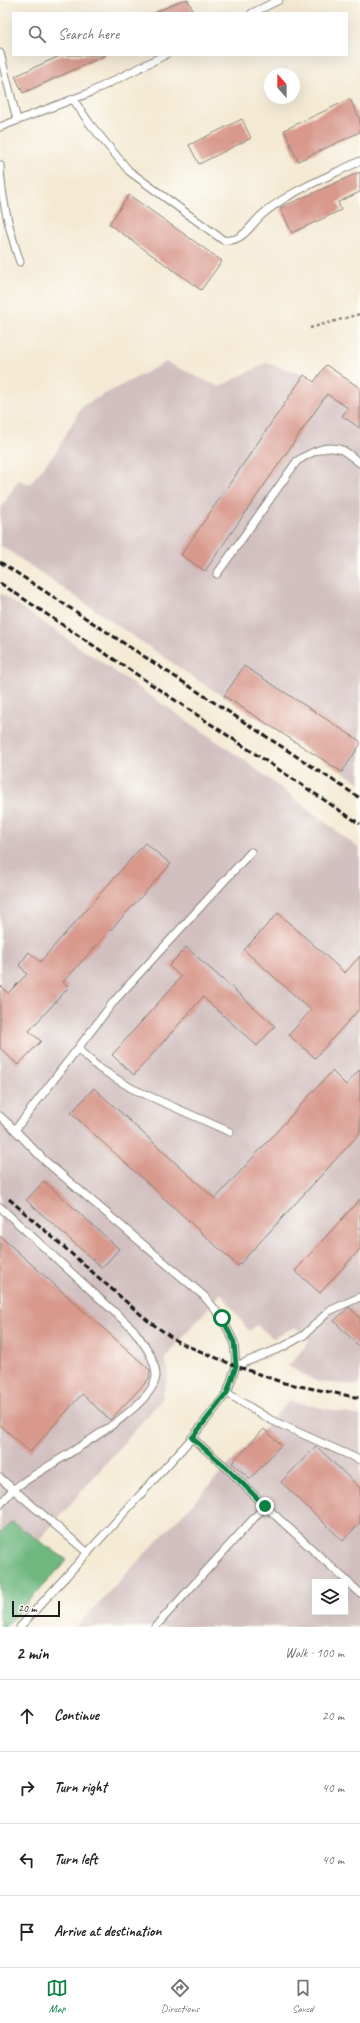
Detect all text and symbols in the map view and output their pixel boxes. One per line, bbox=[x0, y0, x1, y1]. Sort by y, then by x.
search box bbox=[12, 12, 348, 56]
icon: search bbox=[26, 23, 48, 45]
text: Search here bbox=[58, 25, 119, 44]
north arrow bbox=[264, 68, 300, 104]
route start bbox=[213, 1309, 231, 1327]
route end bbox=[256, 1497, 274, 1515]
map controls bbox=[312, 1579, 348, 1615]
button: layers bbox=[312, 1579, 348, 1615]
scale bar bbox=[12, 1599, 60, 1618]
text: 20 m bbox=[18, 1601, 37, 1615]
text: 2 min bbox=[16, 1643, 49, 1664]
text: Walk · 100 m bbox=[285, 1645, 344, 1661]
icon: ahead bbox=[16, 1705, 38, 1727]
text: Continue bbox=[54, 1706, 99, 1725]
text: 20 m bbox=[322, 1708, 344, 1724]
icon: right bbox=[16, 1777, 38, 1799]
text: Turn right bbox=[54, 1778, 107, 1797]
text: 40 m bbox=[322, 1780, 344, 1796]
icon: left bbox=[16, 1849, 38, 1871]
text: Turn left bbox=[54, 1850, 97, 1869]
text: 40 m bbox=[322, 1852, 344, 1868]
icon: arrive bbox=[16, 1921, 38, 1943]
text: Arrive at destination bbox=[54, 1922, 161, 1941]
tab: Map bbox=[46, 1977, 68, 2015]
tab: Directions bbox=[161, 1977, 199, 2015]
tab: Saved bbox=[292, 1977, 314, 2015]

